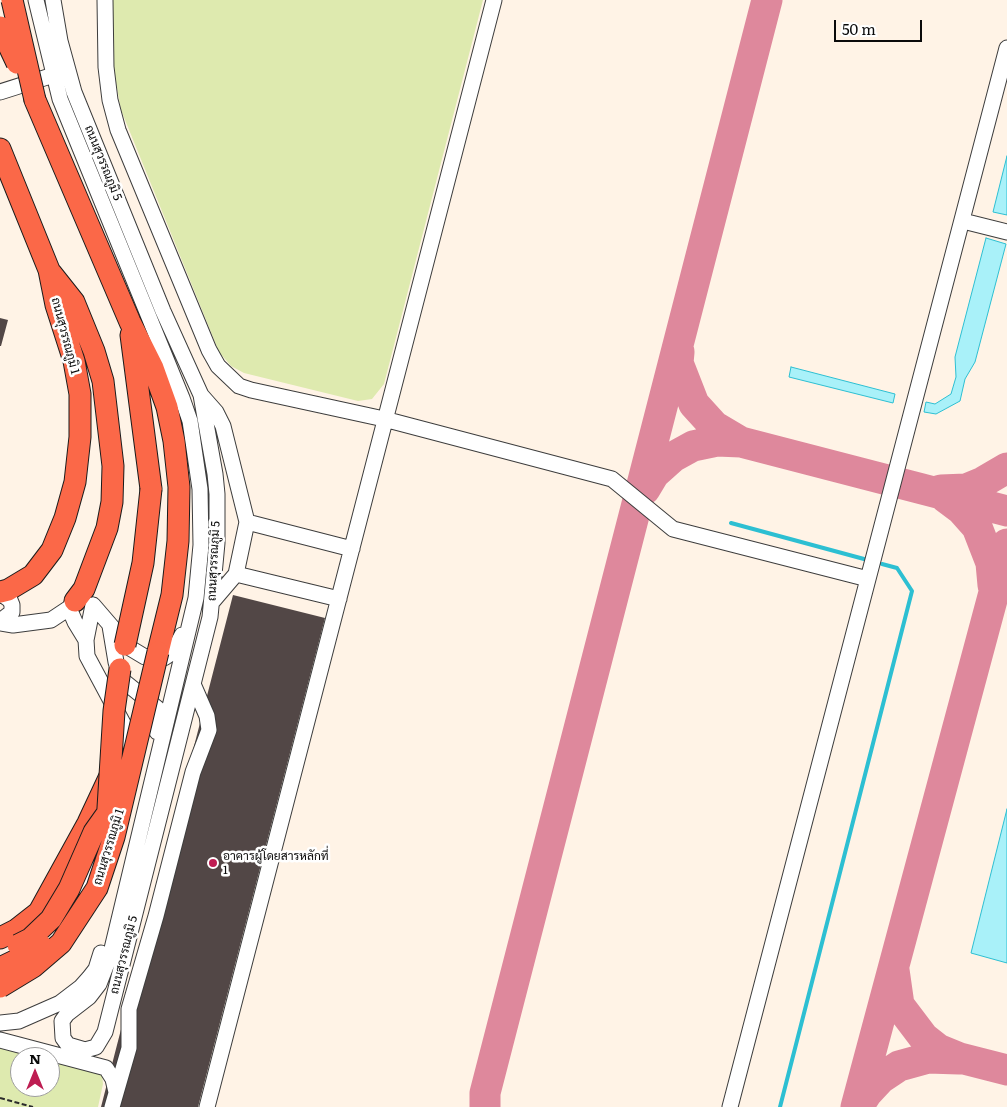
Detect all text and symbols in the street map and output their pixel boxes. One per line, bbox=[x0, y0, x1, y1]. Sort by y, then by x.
scale bar bbox=[837, 10, 924, 42]
text: 50 m bbox=[842, 17, 876, 40]
street label: ถนนสุวรรณภูมิ 5 bbox=[81, 123, 125, 203]
street label: ถนนสุวรรณภูมิ 1 bbox=[48, 296, 82, 376]
street label: ถนนสุวรรณภูมิ 5 bbox=[205, 521, 223, 601]
street label: ถนนสุวรรณภูมิ 1 bbox=[91, 807, 127, 887]
place label: อาคารผู้โดยสารหลักที่ 1 bbox=[223, 849, 329, 877]
marker: อาคารผู้โดยสารหลักที่ 1 bbox=[207, 857, 219, 869]
street label: ถนนสุวรรณภูมิ 5 bbox=[107, 914, 141, 996]
north arrow bbox=[10, 1047, 60, 1097]
text: N bbox=[29, 1048, 41, 1068]

